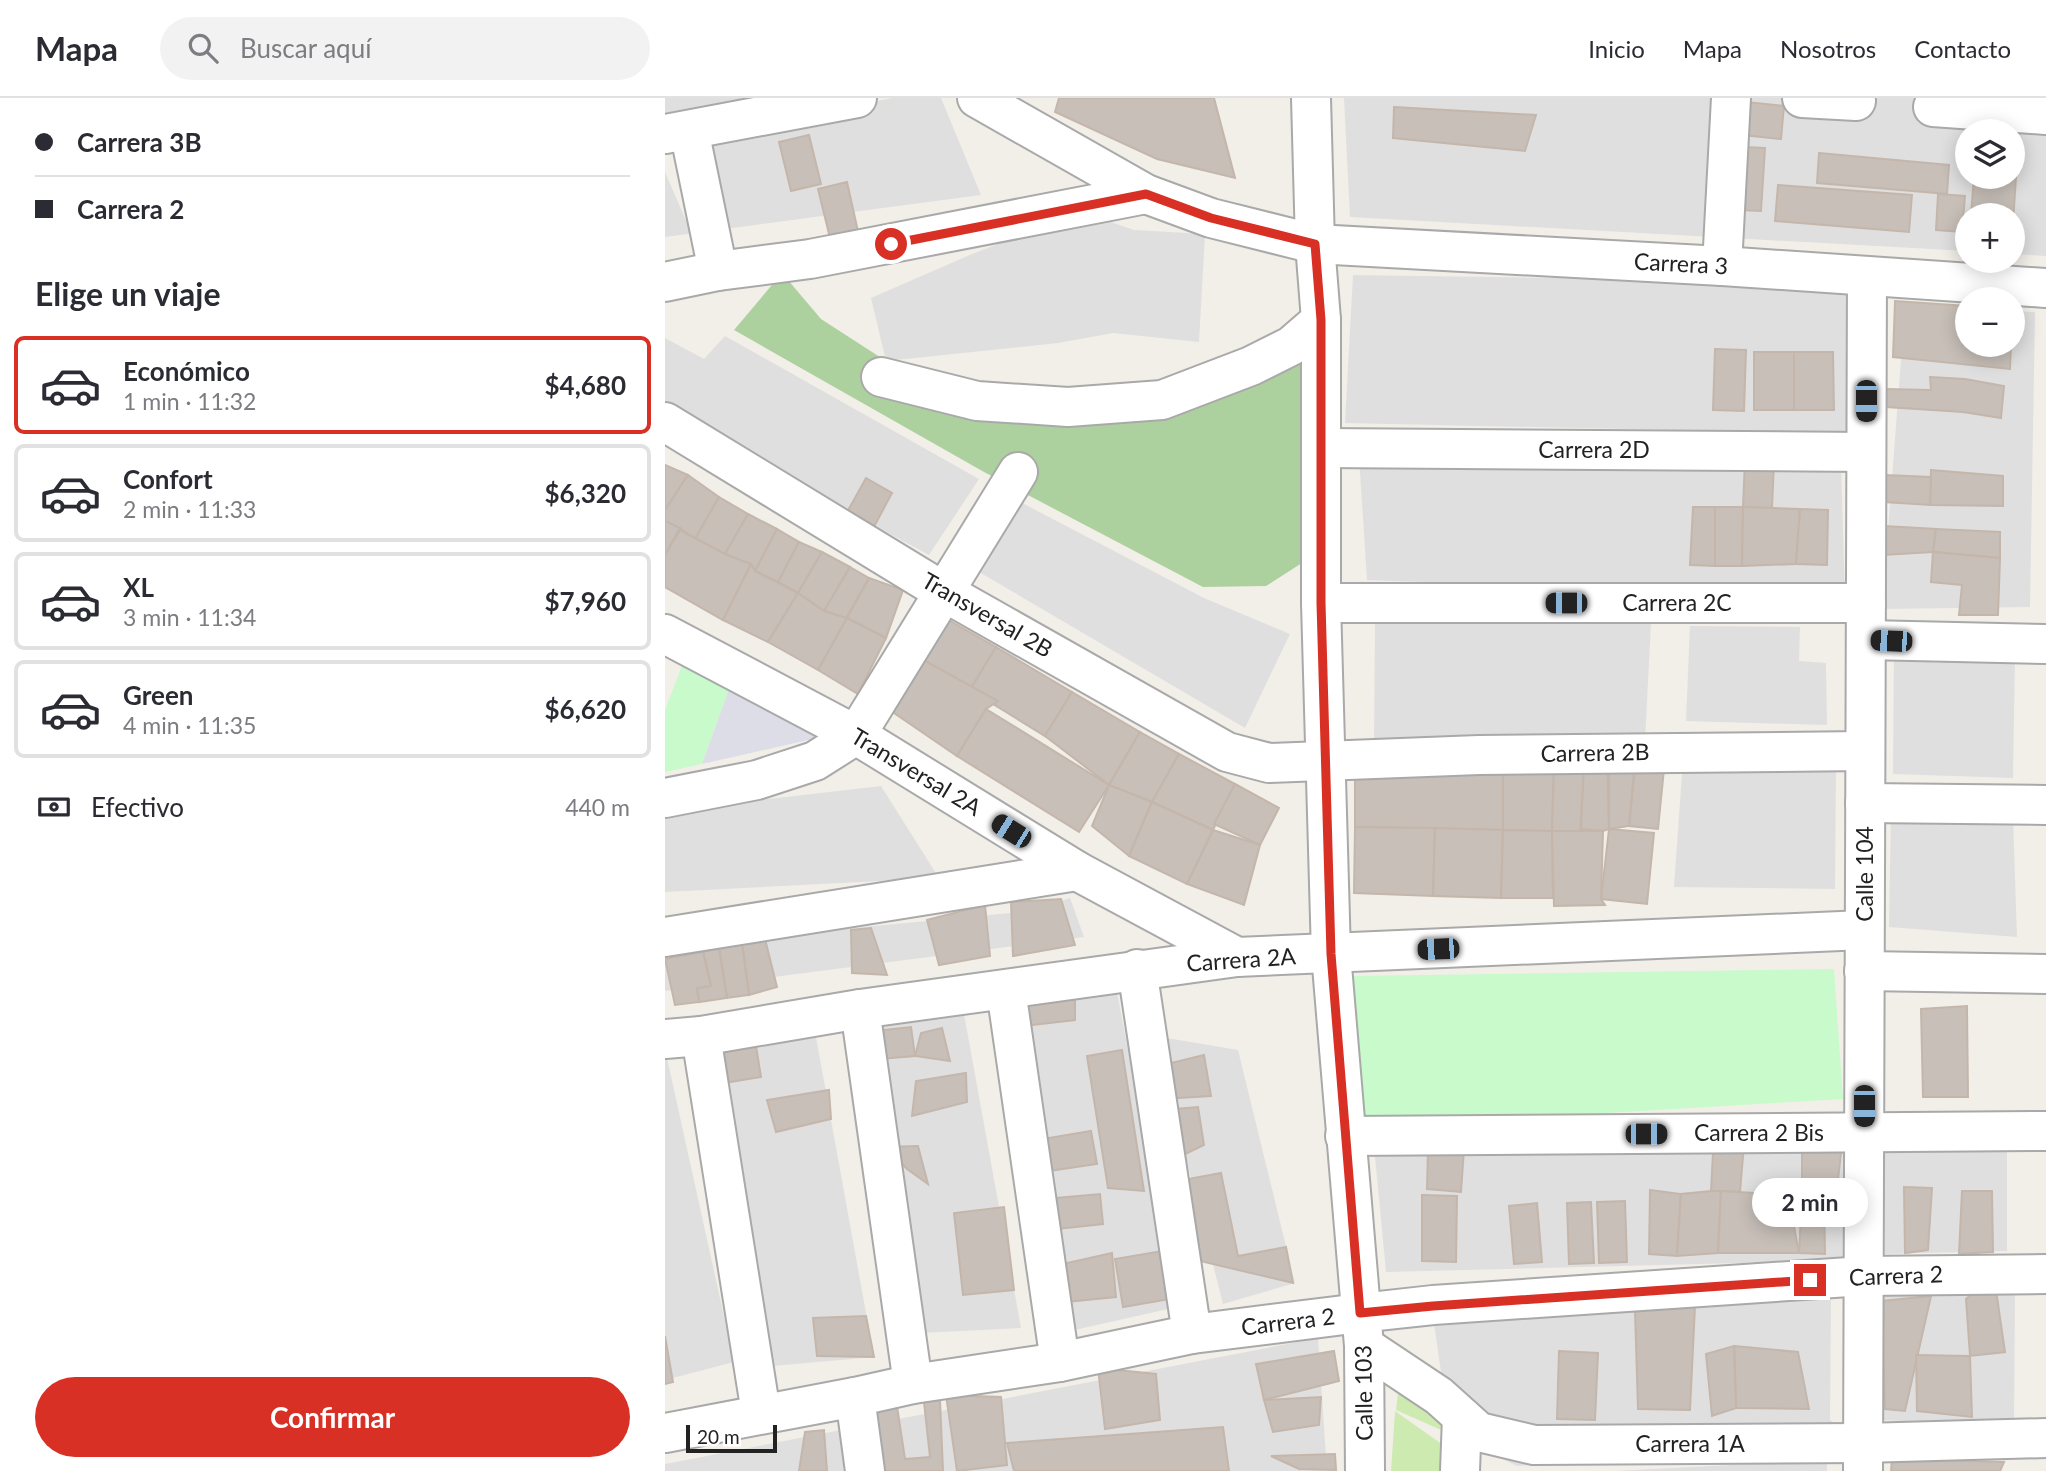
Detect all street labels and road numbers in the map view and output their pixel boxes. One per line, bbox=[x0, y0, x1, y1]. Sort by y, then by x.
street label: Carrera 3 bbox=[1633, 247, 1729, 279]
street label: Carrera 2D bbox=[1538, 435, 1650, 463]
street label: Transversal 2B bbox=[917, 565, 1058, 663]
street label: Carrera 2C bbox=[1622, 588, 1732, 616]
street label: Transversal 2A bbox=[846, 721, 987, 821]
street label: Carrera 2B bbox=[1540, 737, 1650, 767]
street label: Calle 104 bbox=[1850, 826, 1878, 922]
street label: Carrera 2A bbox=[1185, 941, 1297, 977]
street label: Carrera 2 Bis bbox=[1694, 1118, 1824, 1146]
street label: Carrera 2 bbox=[1848, 1259, 1943, 1291]
street label: Carrera 2 bbox=[1239, 1301, 1336, 1341]
street label: Calle 103 bbox=[1348, 1345, 1378, 1441]
street label: Carrera 1A bbox=[1635, 1429, 1745, 1457]

